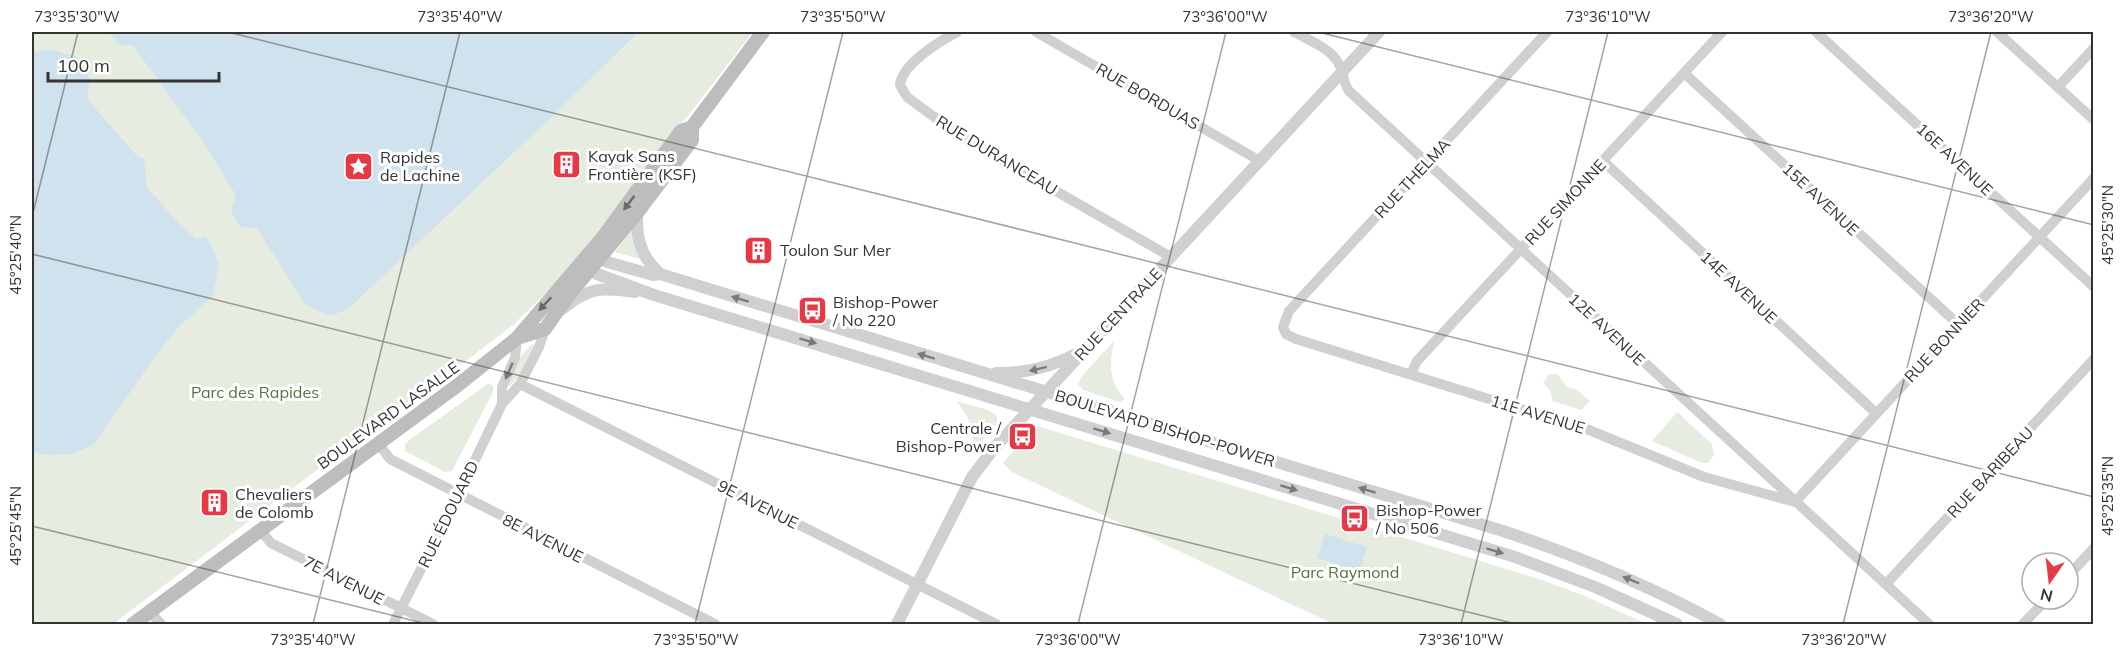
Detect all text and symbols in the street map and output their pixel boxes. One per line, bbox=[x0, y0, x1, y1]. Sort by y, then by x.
text: 73°35'30"W bbox=[34, 7, 120, 26]
text: 73°35'40"W bbox=[417, 7, 503, 26]
text: 73°35'50"W bbox=[800, 7, 886, 26]
text: 73°36'00"W bbox=[1182, 7, 1268, 26]
text: 73°36'10"W bbox=[1565, 7, 1651, 26]
text: 73°36'20"W bbox=[1948, 7, 2034, 26]
scale bar bbox=[48, 45, 219, 83]
text: 100 m bbox=[57, 54, 110, 77]
street label: RUE BORDUAS bbox=[1093, 58, 1203, 134]
street label: RUE DURANCEAU bbox=[933, 111, 1061, 199]
street label: 16E AVENUE bbox=[1913, 119, 1997, 199]
street label: RUE THELMA bbox=[1370, 134, 1454, 222]
place label: Kayak Sans Frontière (KSF) bbox=[588, 146, 697, 184]
place label: Rapides de Lachine bbox=[380, 147, 460, 185]
building icon: Kayak Sans Frontière (KSF) bbox=[551, 149, 583, 181]
place icon: Rapides de Lachine bbox=[343, 150, 375, 182]
street label: RUE SIMONNE bbox=[1520, 155, 1610, 249]
street label: 15E AVENUE bbox=[1779, 159, 1863, 239]
text: 45°25'30"N bbox=[2098, 185, 2117, 265]
one-way arrow bbox=[624, 195, 636, 210]
text: 45°25'40"N bbox=[6, 215, 25, 295]
building icon: Toulon Sur Mer bbox=[743, 234, 775, 266]
place label: Toulon Sur Mer bbox=[780, 240, 891, 260]
street label: 14E AVENUE bbox=[1697, 247, 1781, 327]
street label: RUE CENTRALE bbox=[1070, 264, 1166, 364]
street label: 12E AVENUE bbox=[1565, 289, 1649, 369]
place label: Bishop-Power / No 220 bbox=[832, 292, 938, 330]
one-way arrow bbox=[731, 293, 749, 303]
street label: RUE BONNIER bbox=[1900, 294, 1988, 386]
bus stop icon: Bishop-Power / No 220 bbox=[796, 295, 828, 327]
one-way arrow bbox=[538, 297, 552, 312]
one-way arrow bbox=[799, 337, 817, 346]
one-way arrow bbox=[917, 351, 935, 360]
street label: BOULEVARD LASALLE bbox=[313, 357, 463, 473]
one-way arrow bbox=[504, 362, 513, 380]
one-way arrow bbox=[1028, 364, 1047, 374]
park label: Parc des Rapides bbox=[191, 382, 319, 402]
street label: BOULEVARD BISHOP-POWER bbox=[1052, 385, 1278, 471]
street label: 11E AVENUE bbox=[1489, 390, 1587, 438]
place label: Centrale / Bishop-Power bbox=[896, 418, 1001, 456]
bus stop icon: Centrale / Bishop-Power bbox=[1006, 421, 1038, 453]
street label: RUE BARIBEAU bbox=[1943, 422, 2037, 522]
one-way arrow bbox=[1093, 427, 1111, 436]
text: 45°25'35"N bbox=[2098, 456, 2117, 536]
street label: RUE ÉDOUARD bbox=[413, 457, 483, 571]
street label: 9E AVENUE bbox=[714, 475, 802, 533]
place label: Chevaliers de Colomb bbox=[235, 484, 314, 522]
one-way arrow bbox=[1280, 484, 1298, 493]
one-way arrow bbox=[1358, 485, 1376, 494]
text: 45°25'45"N bbox=[6, 486, 25, 566]
building icon: Chevaliers de Colomb bbox=[198, 487, 230, 519]
place label: Bishop-Power / No 506 bbox=[1375, 500, 1481, 538]
bus stop icon: Bishop-Power / No 506 bbox=[1339, 503, 1371, 535]
street label: 8E AVENUE bbox=[499, 509, 587, 567]
one-way arrow bbox=[1487, 547, 1505, 556]
street label: 7E AVENUE bbox=[300, 551, 388, 609]
north arrow bbox=[2020, 551, 2080, 611]
park label: Parc Raymond bbox=[1291, 562, 1399, 582]
one-way arrow bbox=[1621, 575, 1639, 585]
text: N bbox=[2038, 584, 2055, 607]
text: 73°35'40"W bbox=[270, 630, 356, 649]
text: 73°35'50"W bbox=[653, 630, 739, 649]
text: 73°36'00"W bbox=[1035, 630, 1121, 649]
text: 73°36'10"W bbox=[1418, 630, 1504, 649]
text: 73°36'20"W bbox=[1801, 630, 1887, 649]

